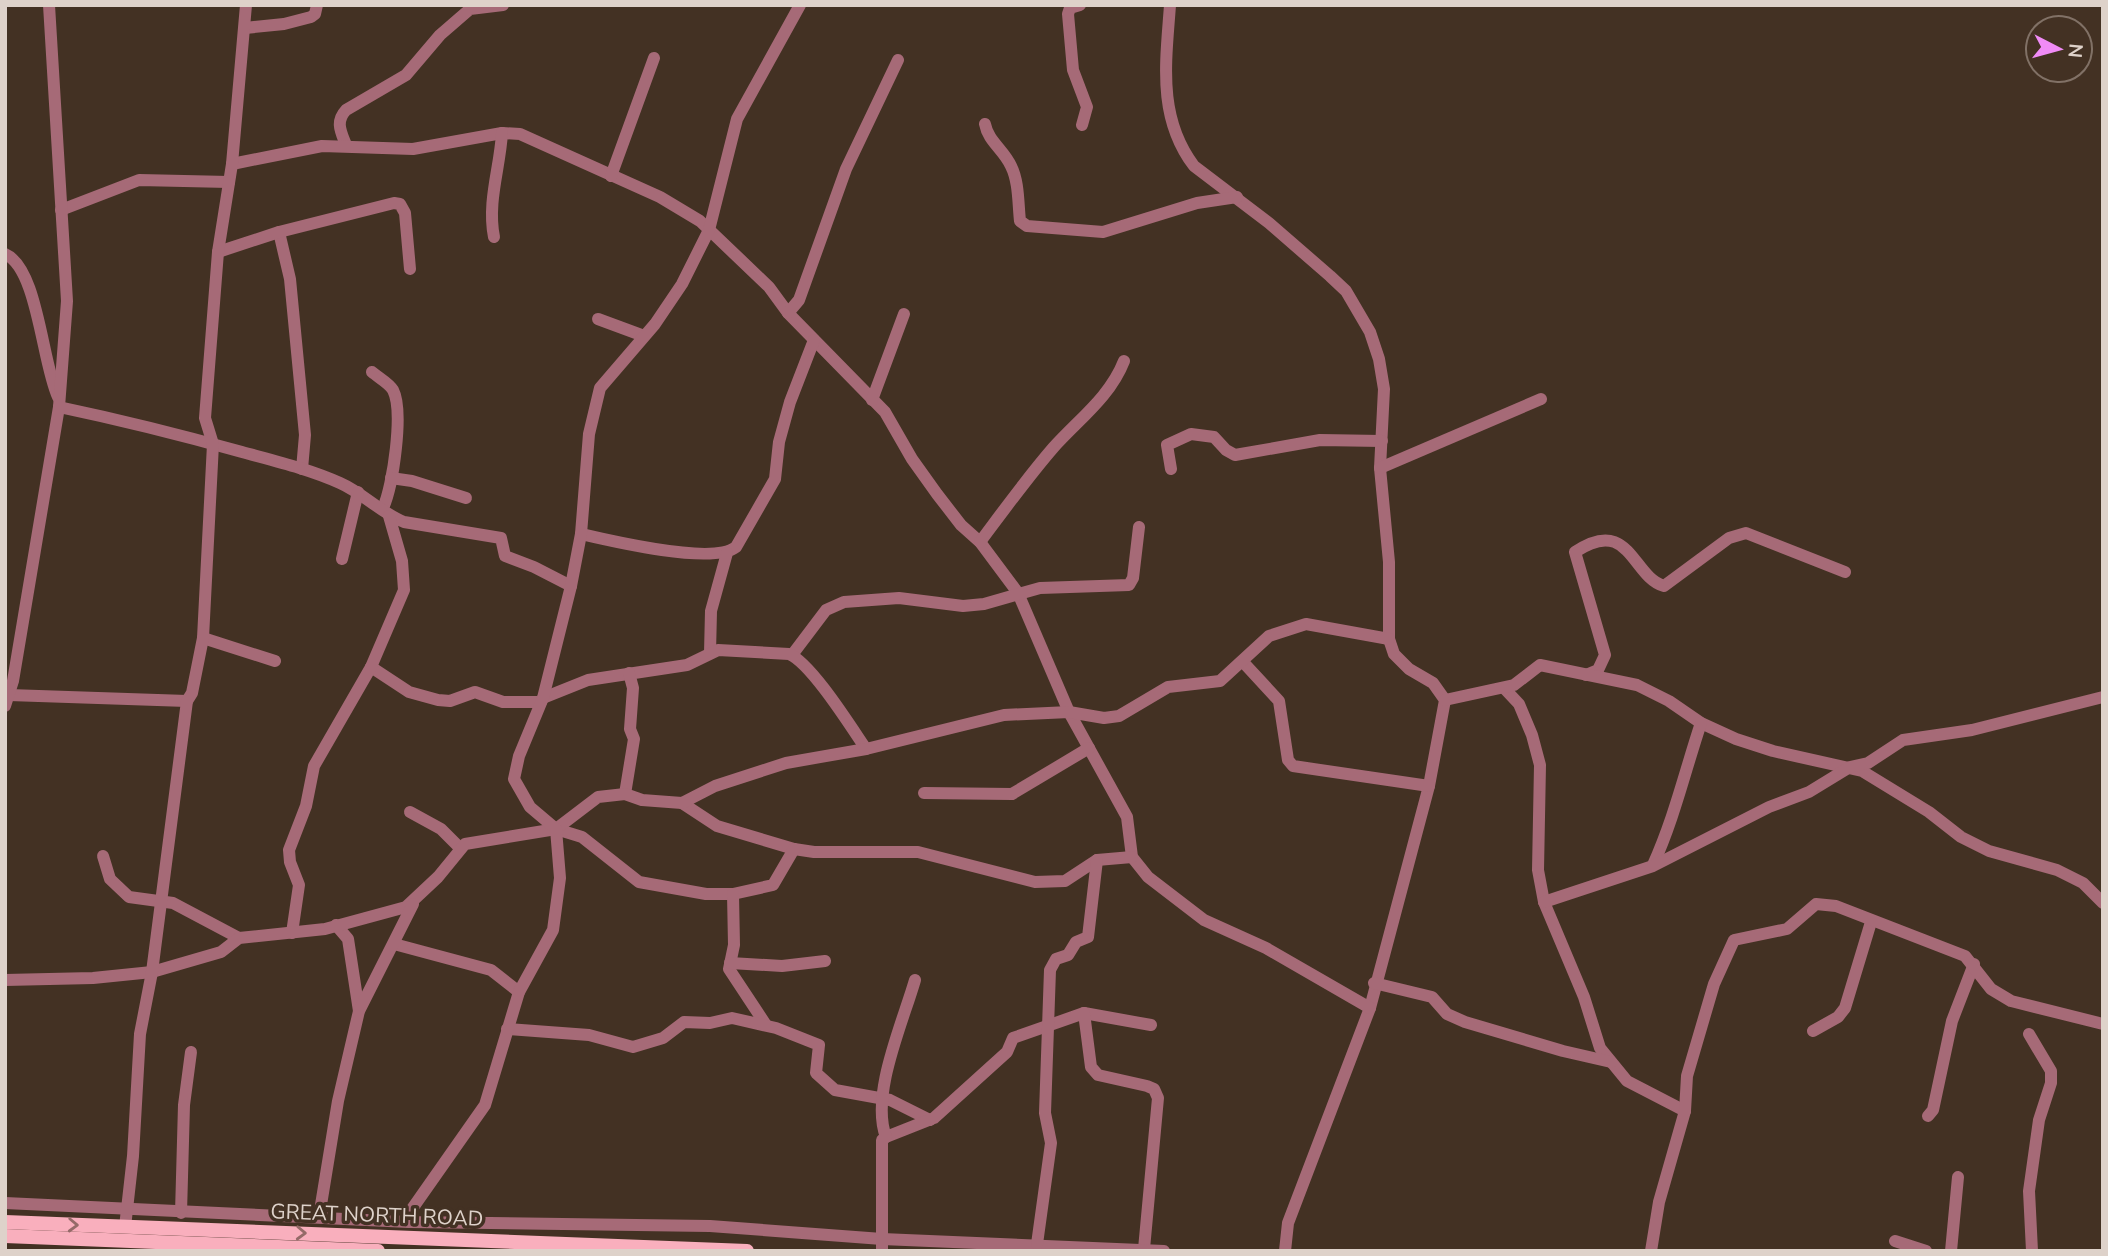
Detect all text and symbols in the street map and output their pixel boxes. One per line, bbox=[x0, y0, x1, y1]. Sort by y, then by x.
north arrow bbox=[2024, 14, 2094, 84]
text: N bbox=[2061, 42, 2089, 59]
street label: GREAT NORTH ROAD bbox=[270, 1197, 484, 1233]
one-way arrow bbox=[68, 1217, 79, 1232]
one-way arrow bbox=[296, 1225, 307, 1240]

